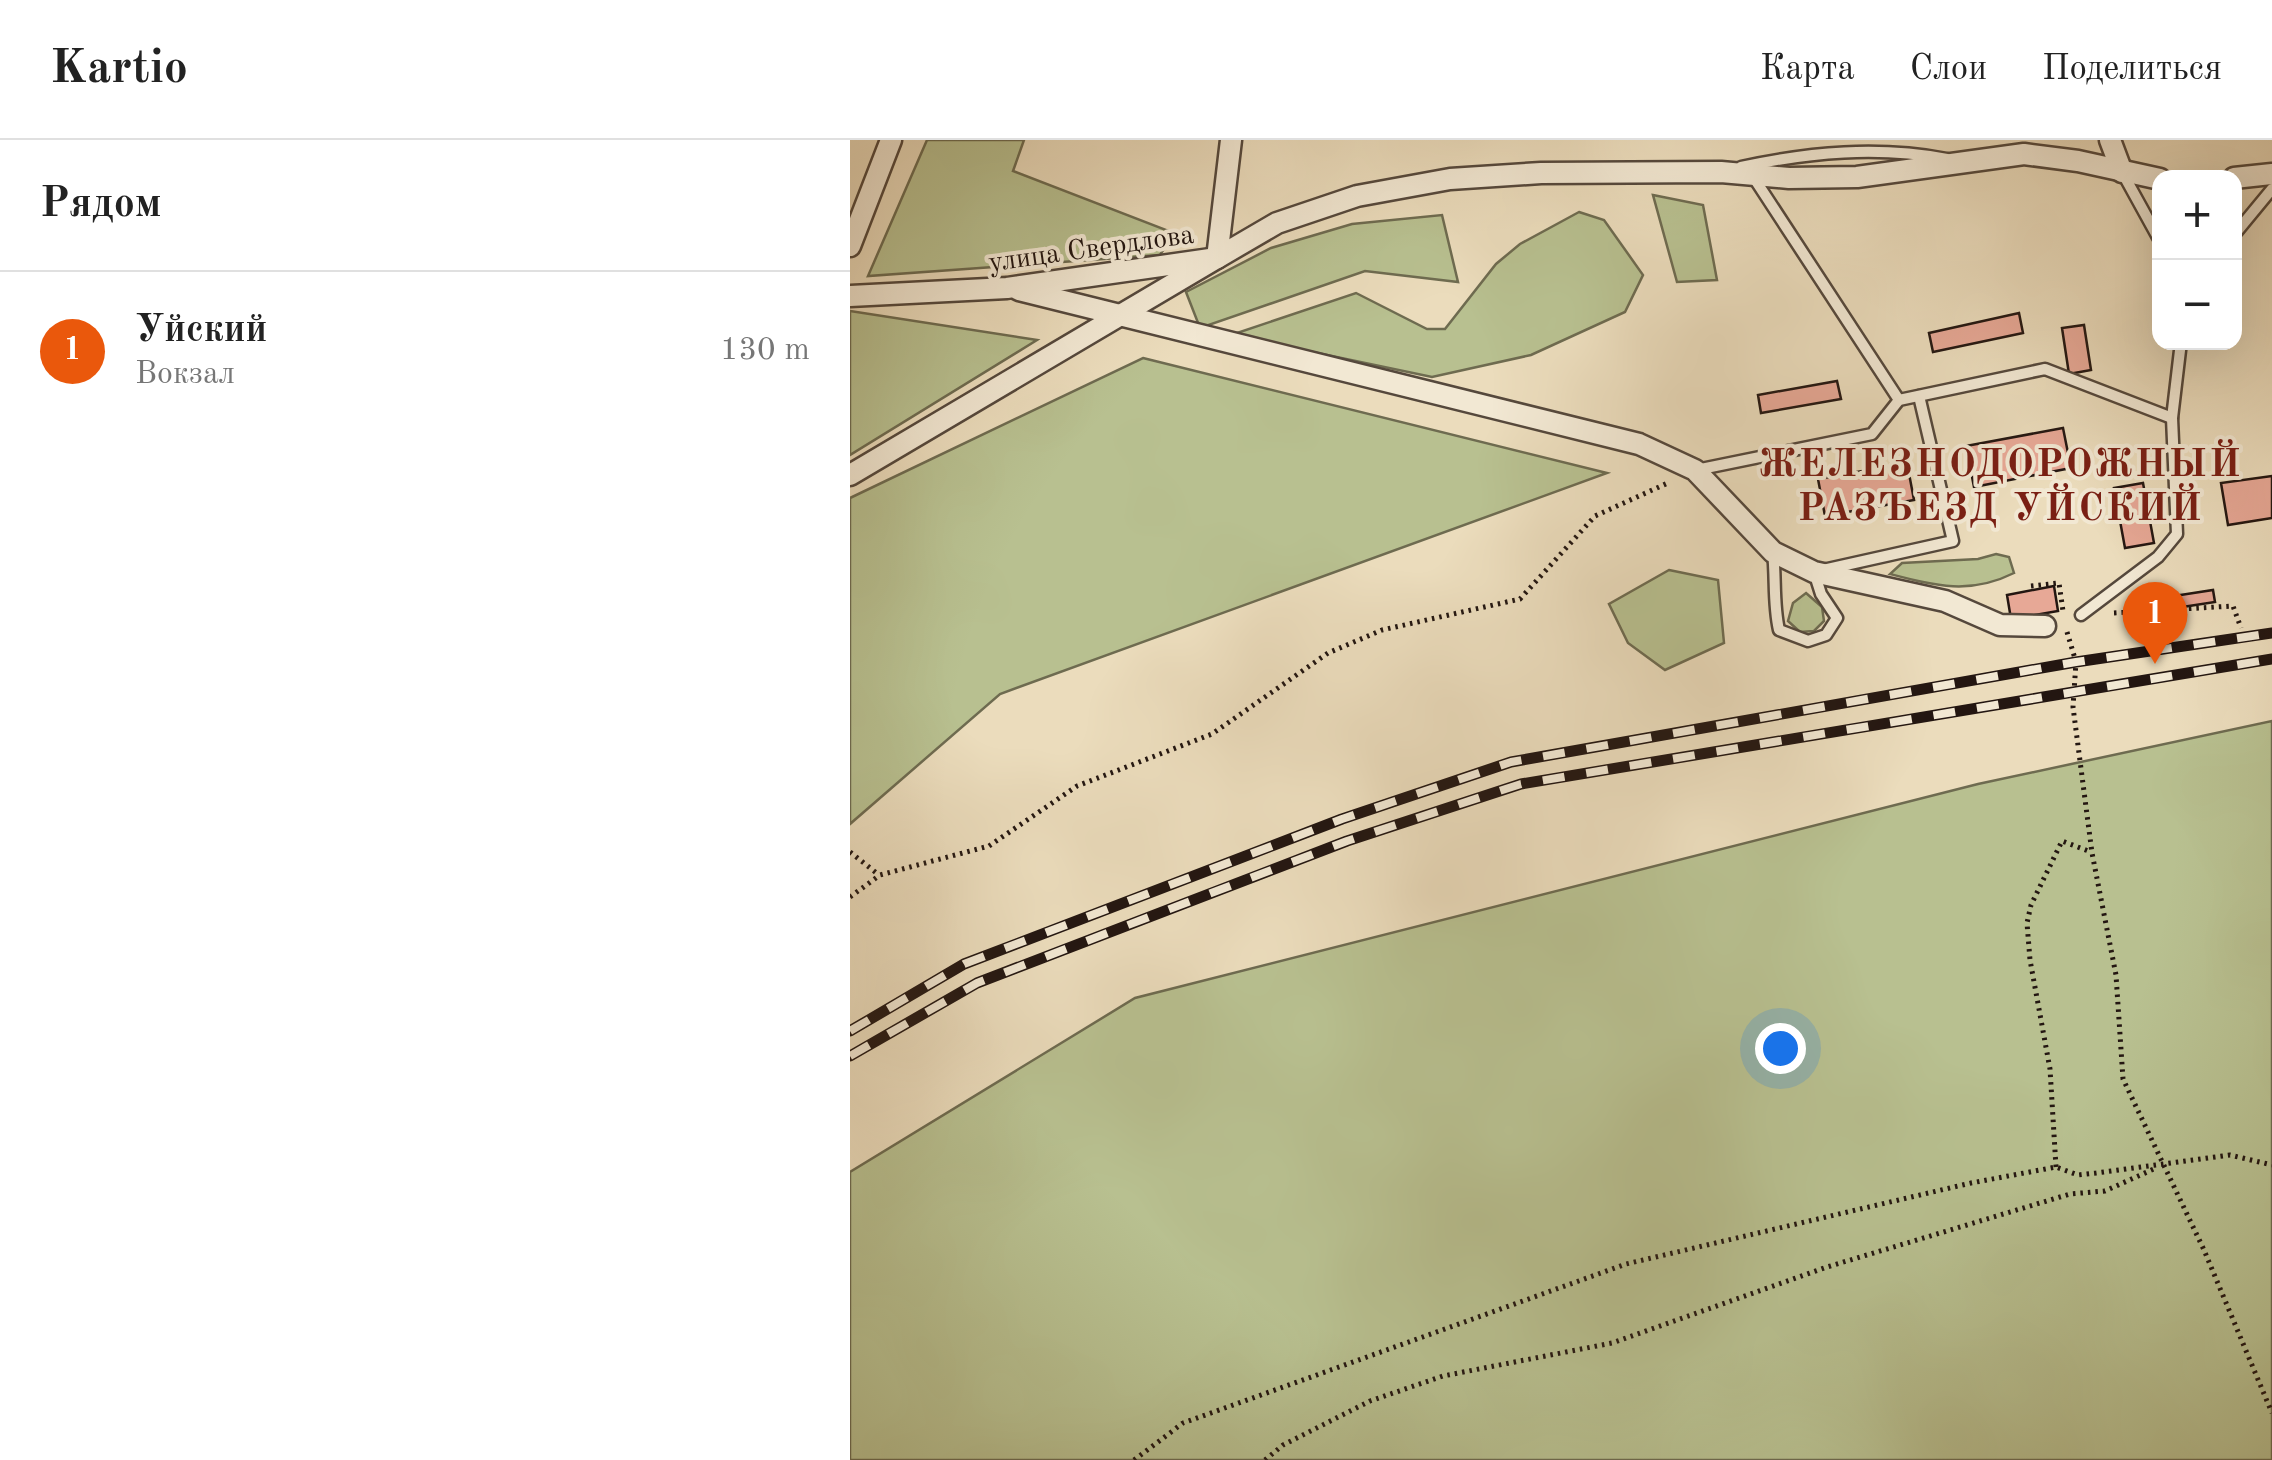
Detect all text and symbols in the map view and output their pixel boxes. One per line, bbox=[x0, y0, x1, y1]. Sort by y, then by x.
text: Kartio bbox=[50, 45, 188, 93]
text: Карта bbox=[1760, 52, 1855, 87]
text: Слои bbox=[1910, 52, 1987, 87]
text: Поделиться bbox=[2042, 52, 2222, 87]
map controls bbox=[2152, 170, 2242, 350]
button: + bbox=[2152, 170, 2242, 260]
text: Рядом bbox=[40, 184, 162, 226]
street label: улица Свердлова bbox=[987, 222, 1196, 278]
button: − bbox=[2152, 260, 2242, 350]
text: Уйский bbox=[135, 312, 267, 350]
text: 1 bbox=[63, 335, 82, 367]
text: 130 m bbox=[720, 335, 810, 367]
text: Вокзал bbox=[135, 359, 235, 391]
district label: ЖЕЛЕЗНОДОРОЖНЫЙ РАЗЪЕЗД УЙСКИЙ bbox=[1759, 439, 2243, 529]
pin: 1 bbox=[2122, 582, 2188, 664]
your location bbox=[1755, 1023, 1806, 1074]

